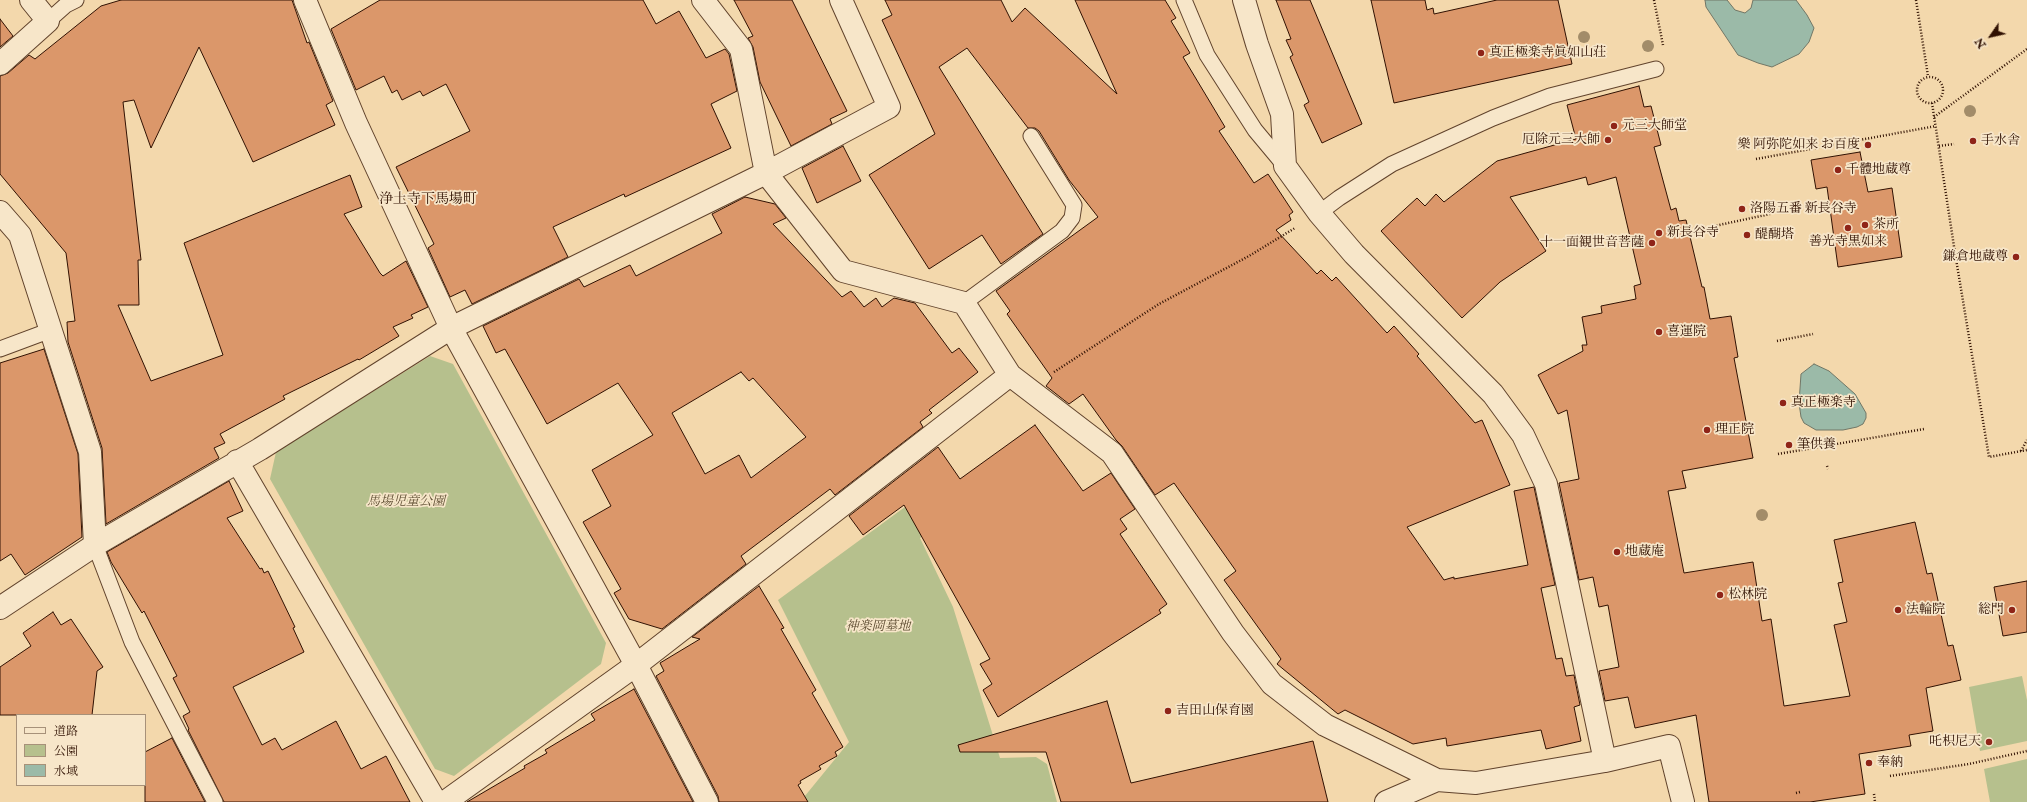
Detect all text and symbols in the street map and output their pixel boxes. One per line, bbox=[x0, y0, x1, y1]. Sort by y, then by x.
north arrow bbox=[1971, 16, 2011, 56]
text: N bbox=[1972, 35, 1989, 51]
place label: 真正極楽寺眞如山荘 bbox=[1489, 45, 1606, 61]
marker: 真正極楽寺眞如山荘 bbox=[1476, 48, 1486, 58]
place label: 元三大師堂 bbox=[1622, 118, 1687, 134]
marker: 元三大師堂 bbox=[1609, 121, 1619, 131]
place label: 厄除元三大師 bbox=[1522, 132, 1600, 148]
place label: 手水舎 bbox=[1981, 133, 2020, 149]
marker: 厄除元三大師 bbox=[1603, 135, 1613, 145]
marker: 手水舎 bbox=[1968, 136, 1978, 146]
place label: 樂 阿弥陀如来 お百度 bbox=[1738, 137, 1860, 153]
marker: 樂 阿弥陀如来 お百度 bbox=[1863, 140, 1873, 150]
place label: 千體地蔵尊 bbox=[1846, 162, 1911, 178]
marker: 千體地蔵尊 bbox=[1833, 165, 1843, 175]
district label: 浄土寺下馬場町 bbox=[379, 192, 477, 208]
place label: 洛陽五番 新長谷寺 bbox=[1750, 201, 1857, 217]
marker: 洛陽五番 新長谷寺 bbox=[1737, 204, 1747, 214]
place label: 茶所 bbox=[1873, 217, 1899, 233]
marker: 茶所 bbox=[1860, 220, 1870, 230]
marker: 善光寺黒如来 bbox=[1843, 223, 1853, 233]
place label: 新長谷寺 bbox=[1667, 225, 1719, 241]
place label: 醍醐塔 bbox=[1755, 227, 1794, 243]
marker: 新長谷寺 bbox=[1654, 228, 1664, 238]
marker: 醍醐塔 bbox=[1742, 230, 1752, 240]
place label: 善光寺黒如来 bbox=[1809, 234, 1887, 250]
place label: 十一面観世音菩薩 bbox=[1540, 235, 1644, 251]
marker: 十一面観世音菩薩 bbox=[1647, 238, 1657, 248]
place label: 鎌倉地蔵尊 bbox=[1943, 249, 2008, 265]
marker: 鎌倉地蔵尊 bbox=[2011, 252, 2021, 262]
place label: 喜運院 bbox=[1667, 324, 1706, 340]
marker: 喜運院 bbox=[1654, 327, 1664, 337]
place label: 真正極楽寺 bbox=[1791, 395, 1856, 411]
marker: 真正極楽寺 bbox=[1778, 398, 1788, 408]
place label: 理正院 bbox=[1715, 422, 1754, 438]
marker: 理正院 bbox=[1702, 425, 1712, 435]
place label: 筆供養 bbox=[1797, 437, 1836, 453]
marker: 筆供養 bbox=[1784, 440, 1794, 450]
park label: 馬場児童公園 bbox=[367, 494, 445, 510]
place label: 地蔵庵 bbox=[1625, 544, 1664, 560]
marker: 地蔵庵 bbox=[1612, 547, 1622, 557]
place label: 松林院 bbox=[1728, 587, 1767, 603]
marker: 松林院 bbox=[1715, 590, 1725, 600]
place label: 法輪院 bbox=[1906, 602, 1945, 618]
place label: 総門 bbox=[1978, 602, 2004, 618]
marker: 法輪院 bbox=[1893, 605, 1903, 615]
marker: 総門 bbox=[2007, 605, 2017, 615]
park label: 神楽岡墓地 bbox=[846, 619, 910, 635]
place label: 吉田山保育園 bbox=[1176, 703, 1254, 719]
marker: 吉田山保育園 bbox=[1163, 706, 1173, 716]
legend bbox=[16, 714, 146, 786]
text: 道路 bbox=[54, 724, 78, 739]
place label: 吒枳尼天 bbox=[1929, 734, 1981, 750]
marker: 吒枳尼天 bbox=[1984, 737, 1994, 747]
text: 公園 bbox=[54, 744, 78, 759]
place label: 奉納 bbox=[1877, 755, 1903, 771]
marker: 奉納 bbox=[1864, 758, 1874, 768]
text: 水域 bbox=[54, 764, 78, 779]

